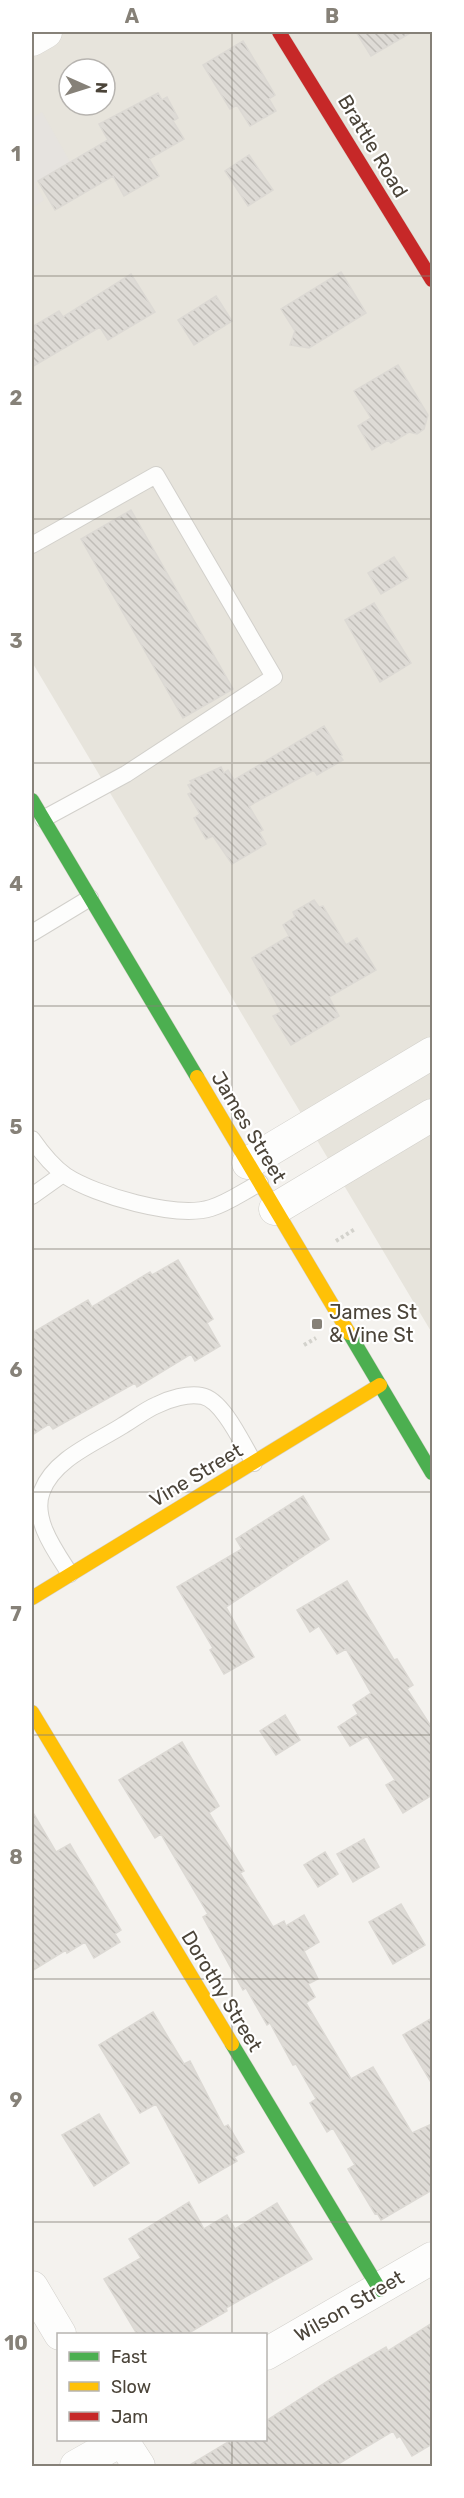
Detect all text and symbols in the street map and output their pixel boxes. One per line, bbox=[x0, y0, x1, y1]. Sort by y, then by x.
text: A bbox=[125, 4, 140, 28]
text: B bbox=[325, 4, 339, 28]
north arrow bbox=[57, 57, 117, 117]
text: N bbox=[92, 82, 111, 94]
street label: Brattle Road bbox=[333, 90, 413, 202]
text: 1 bbox=[11, 142, 21, 166]
text: 2 bbox=[10, 386, 23, 410]
text: 3 bbox=[9, 629, 23, 653]
text: 4 bbox=[9, 872, 23, 896]
street label: James Street bbox=[206, 1067, 292, 1187]
text: 5 bbox=[10, 1115, 23, 1139]
place label: James St & Vine St bbox=[329, 1300, 417, 1347]
marker: James St & Vine St bbox=[310, 1317, 324, 1331]
text: 6 bbox=[9, 1358, 23, 1382]
street label: Vine Street bbox=[145, 1438, 247, 1512]
text: 7 bbox=[10, 1602, 22, 1626]
text: 8 bbox=[9, 1845, 23, 1869]
street label: Dorothy Street bbox=[176, 1926, 268, 2056]
text: 9 bbox=[10, 2088, 23, 2112]
street label: Wilson Street bbox=[290, 2265, 408, 2347]
text: 10 bbox=[4, 2331, 28, 2355]
legend bbox=[57, 2333, 267, 2441]
text: Fast bbox=[111, 2346, 147, 2368]
text: Slow bbox=[111, 2376, 151, 2398]
text: Jam bbox=[111, 2406, 148, 2428]

